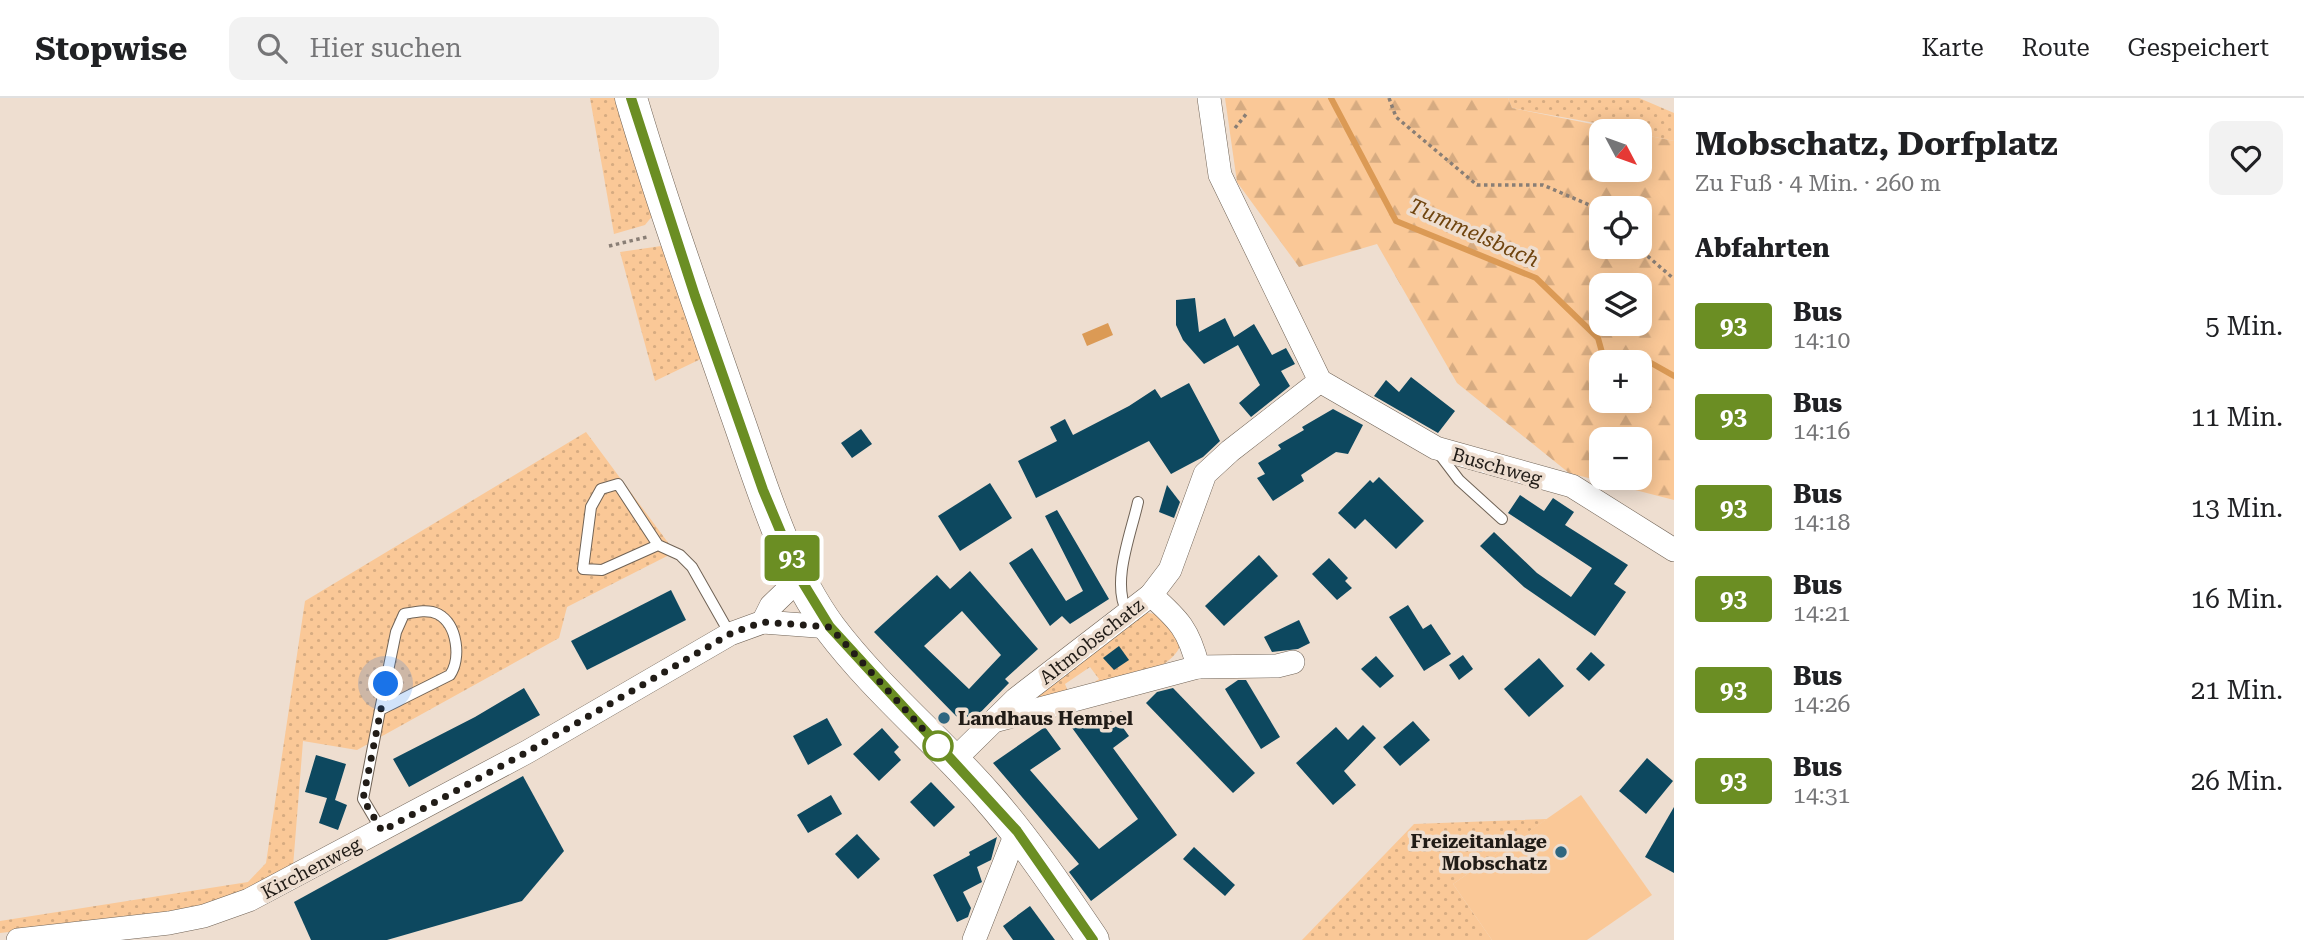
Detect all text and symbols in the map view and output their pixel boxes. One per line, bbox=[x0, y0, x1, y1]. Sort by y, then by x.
search box bbox=[229, 17, 719, 80]
text: Stopwise bbox=[35, 29, 187, 68]
icon: search bbox=[253, 29, 291, 67]
text: Hier suchen bbox=[309, 33, 462, 63]
text: Karte bbox=[1921, 34, 1984, 62]
text: Route bbox=[2022, 34, 2090, 62]
text: Gespeichert bbox=[2128, 34, 2269, 62]
north arrow bbox=[1589, 119, 1652, 182]
map controls bbox=[1589, 119, 1652, 490]
button: heart bbox=[2209, 121, 2283, 195]
text: Mobschatz, Dorfplatz bbox=[1695, 124, 2058, 163]
text: Zu Fuß · 4 Min. · 260 m bbox=[1695, 170, 1941, 197]
water label: Tummelsbach bbox=[1405, 194, 1543, 272]
button: locate bbox=[1589, 196, 1652, 259]
text: Abfahrten bbox=[1695, 233, 1830, 263]
button: layers bbox=[1589, 273, 1652, 336]
text: Bus bbox=[1793, 297, 1842, 327]
text: 5 Min. bbox=[2205, 311, 2283, 341]
text: 93 bbox=[1720, 312, 1747, 340]
text: 14:10 bbox=[1793, 327, 1850, 354]
button: + bbox=[1589, 350, 1652, 413]
text: Bus bbox=[1793, 388, 1842, 418]
text: 11 Min. bbox=[2191, 402, 2283, 432]
text: 93 bbox=[1720, 403, 1747, 431]
text: 14:16 bbox=[1793, 418, 1850, 445]
button: − bbox=[1589, 427, 1652, 490]
street label: Buschweg bbox=[1449, 443, 1545, 490]
text: Bus bbox=[1793, 479, 1842, 509]
text: 13 Min. bbox=[2191, 493, 2283, 523]
text: 93 bbox=[1720, 494, 1747, 522]
text: 14:18 bbox=[1793, 509, 1850, 536]
line badge: 93 bbox=[760, 535, 824, 581]
text: 93 bbox=[779, 544, 805, 572]
text: Bus bbox=[1793, 570, 1842, 600]
text: 16 Min. bbox=[2191, 584, 2283, 614]
text: 93 bbox=[1720, 585, 1747, 613]
street label: Altmobschatz bbox=[1035, 594, 1148, 689]
text: 14:21 bbox=[1793, 600, 1850, 627]
text: Bus bbox=[1793, 661, 1842, 691]
your location bbox=[368, 666, 403, 701]
text: 21 Min. bbox=[2191, 675, 2283, 705]
text: 93 bbox=[1720, 676, 1747, 704]
text: 14:26 bbox=[1793, 691, 1850, 718]
place label: Landhaus Hempel bbox=[958, 707, 1133, 730]
marker: Landhaus Hempel bbox=[936, 710, 952, 726]
unlabelled marker bbox=[923, 731, 953, 761]
text: Bus bbox=[1793, 752, 1842, 782]
text: 26 Min. bbox=[2191, 766, 2283, 796]
text: 93 bbox=[1720, 767, 1747, 795]
text: 14:31 bbox=[1793, 782, 1850, 809]
place label: Freizeitanlage Mobschatz bbox=[1410, 830, 1547, 875]
street label: Kirchenweg bbox=[258, 833, 365, 904]
marker: Freizeitanlage Mobschatz bbox=[1553, 844, 1569, 860]

